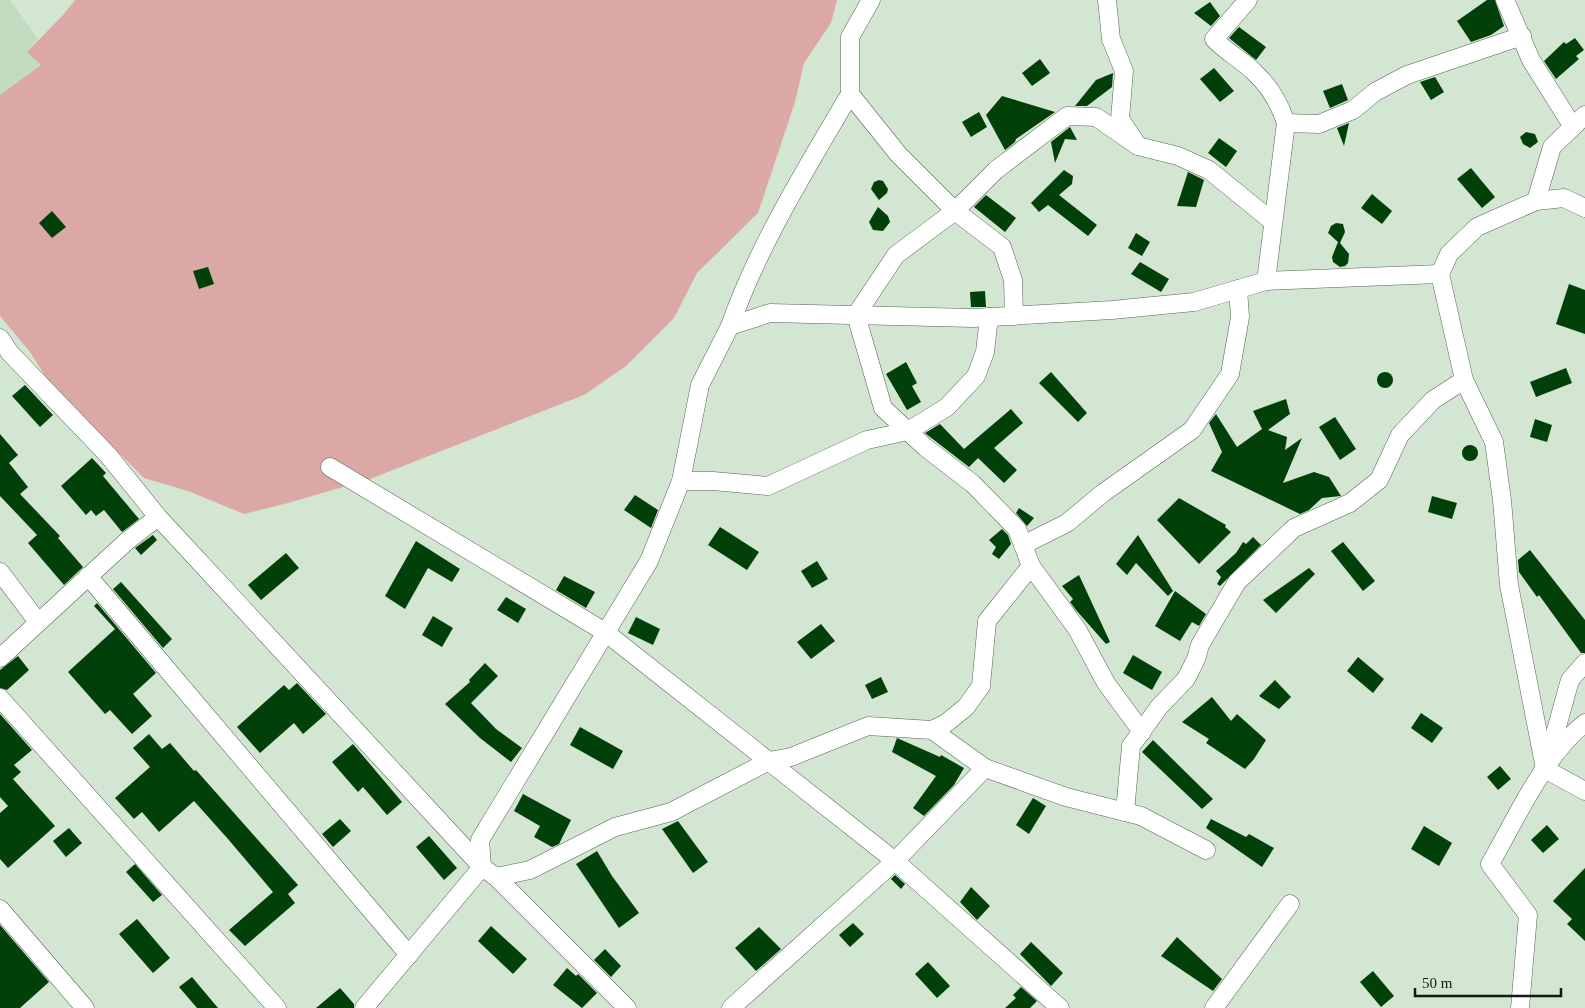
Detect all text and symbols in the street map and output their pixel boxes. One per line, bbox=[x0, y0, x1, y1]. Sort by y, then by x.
scale bar bbox=[1415, 966, 1561, 998]
text: 50 m bbox=[1422, 975, 1453, 991]

